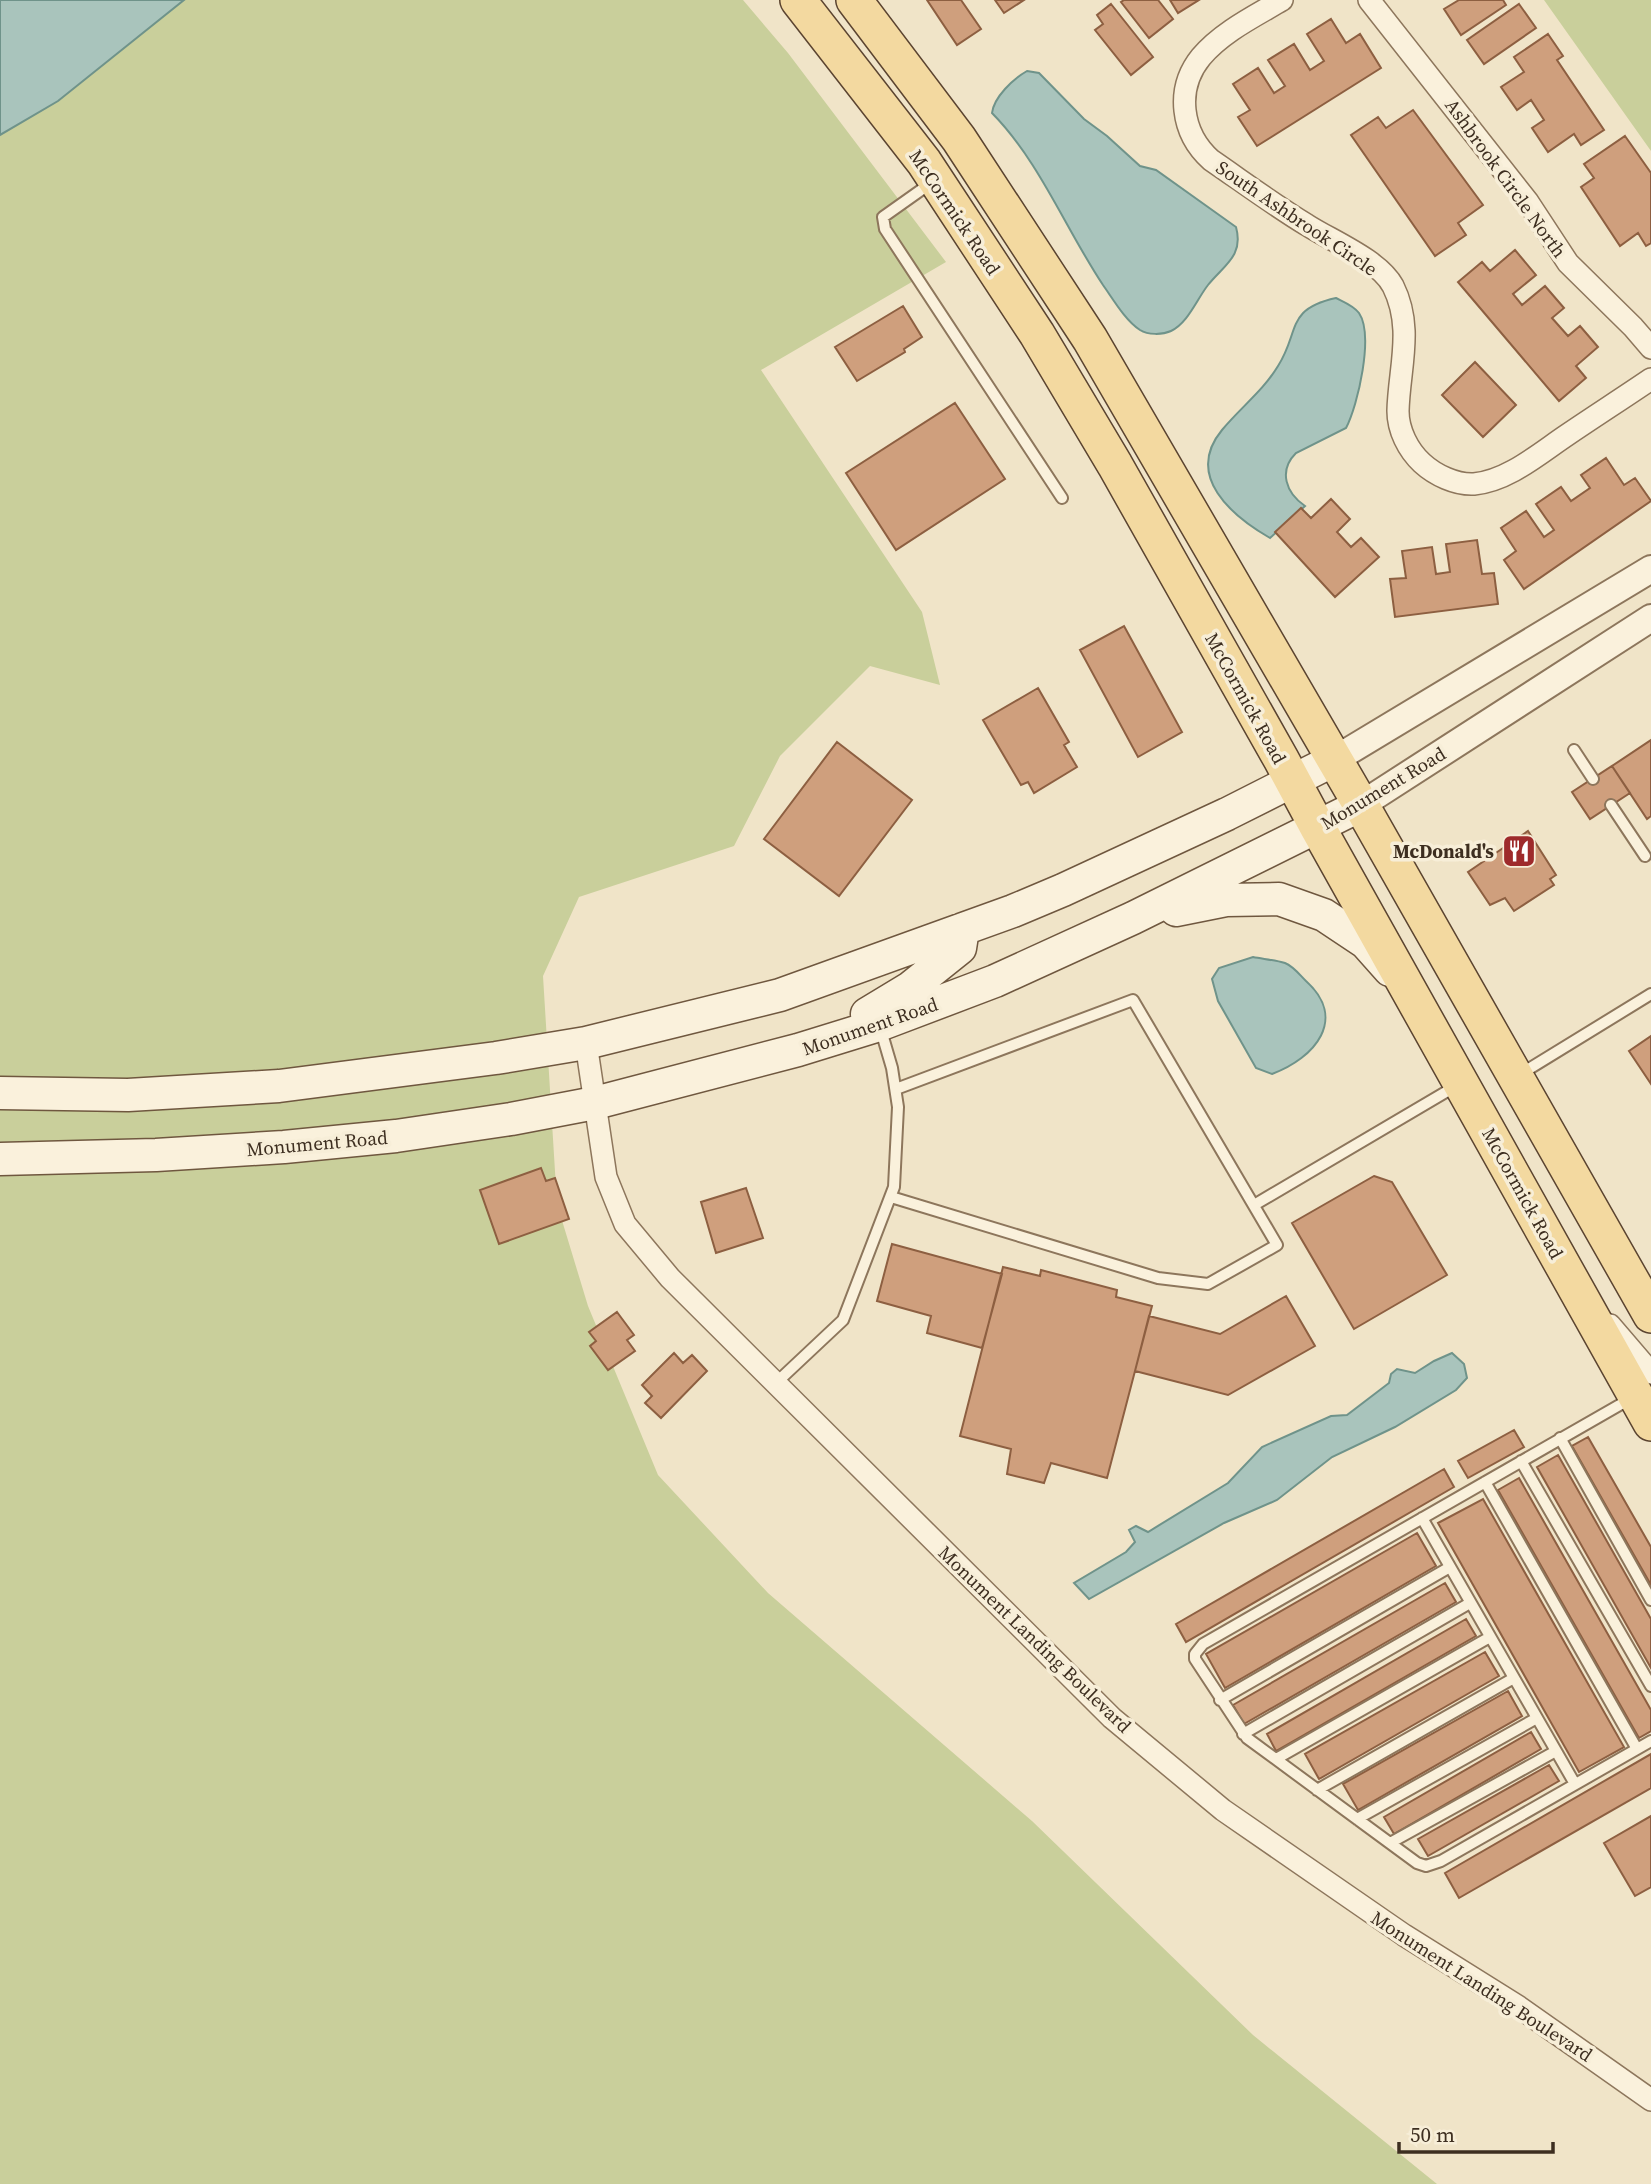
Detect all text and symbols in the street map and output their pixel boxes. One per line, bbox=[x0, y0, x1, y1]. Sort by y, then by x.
street label: Ashbrook Circle North bbox=[1439, 93, 1573, 263]
street label: McCormick Road bbox=[903, 144, 1007, 280]
street label: South Ashbrook Circle bbox=[1211, 154, 1383, 282]
street label: McCormick Road bbox=[1199, 628, 1293, 768]
street label: Monument Road bbox=[1316, 740, 1451, 836]
restaurant icon: McDonald's bbox=[1500, 832, 1538, 870]
place label: McDonald's bbox=[1393, 838, 1494, 864]
street label: Monument Road bbox=[799, 991, 941, 1061]
street label: McCormick Road bbox=[1476, 1123, 1570, 1263]
street label: Monument Road bbox=[245, 1124, 389, 1162]
street label: Monument Landing Boulevard bbox=[933, 1540, 1137, 1738]
street label: Monument Landing Boulevard bbox=[1366, 1905, 1598, 2068]
scale bar bbox=[1399, 2110, 1553, 2154]
text: 50 m bbox=[1410, 2120, 1455, 2149]

